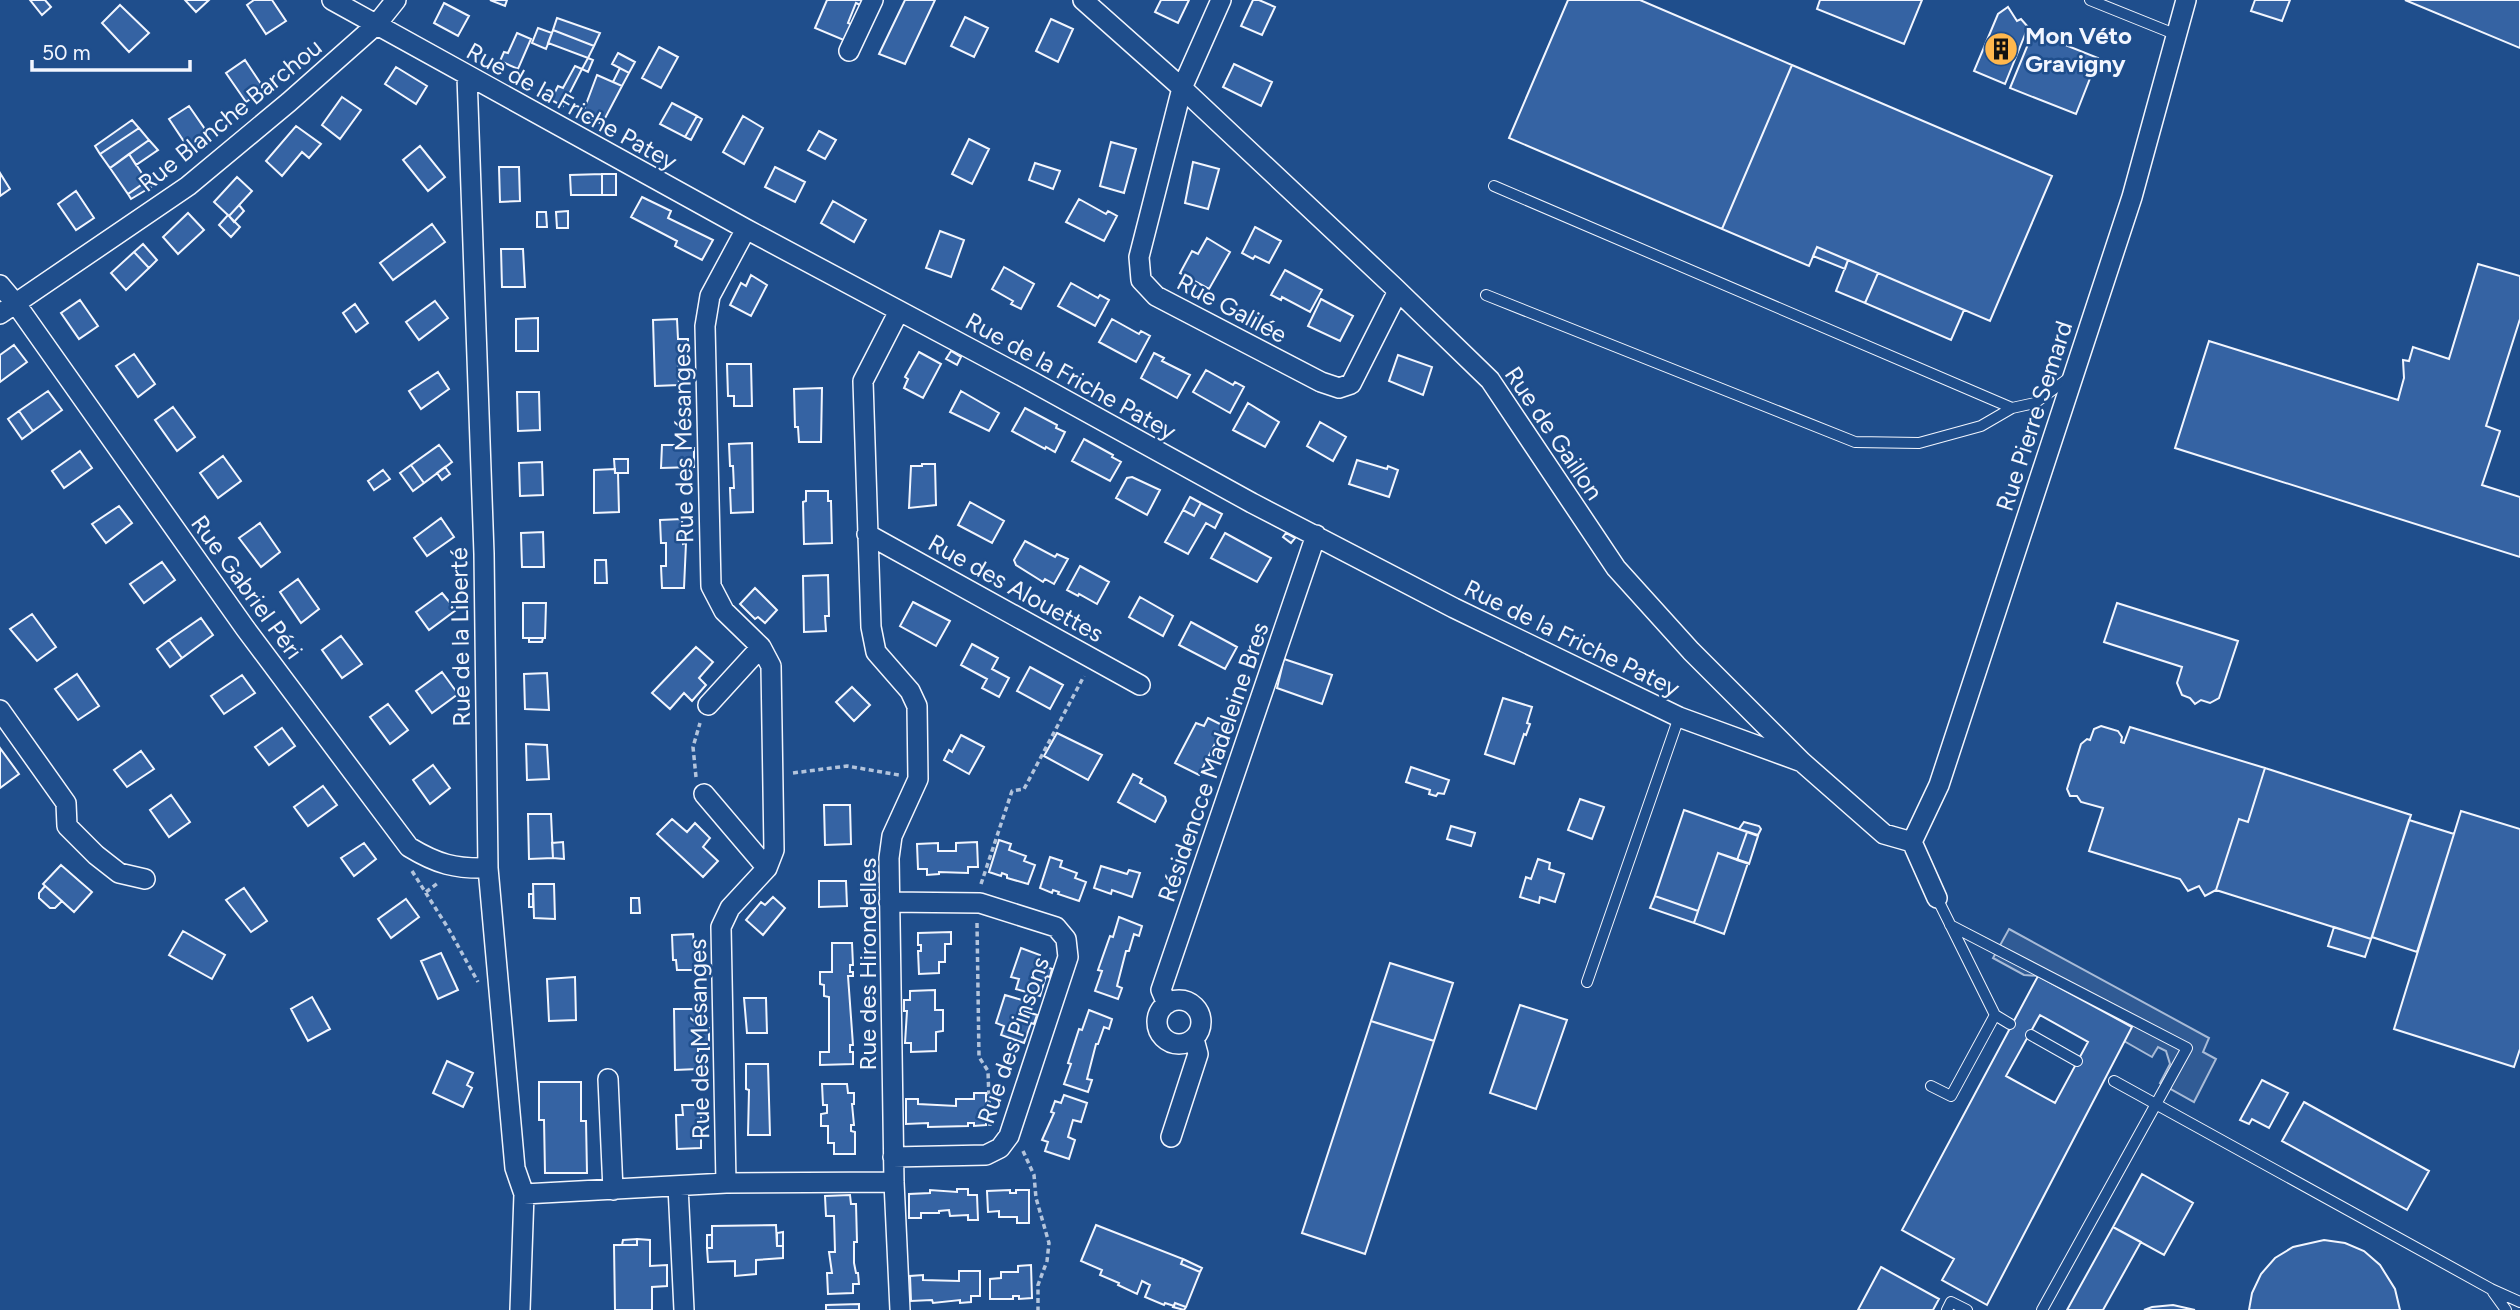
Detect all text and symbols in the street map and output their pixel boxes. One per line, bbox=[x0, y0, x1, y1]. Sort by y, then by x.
place label: Mon Véto Gravigny bbox=[2025, 21, 2132, 78]
scale bar bbox=[32, 28, 189, 72]
building icon: Mon Véto Gravigny bbox=[1982, 30, 2020, 68]
street label: Rue Blanche Barchou bbox=[133, 32, 327, 198]
street label: Rue de la Friche Patey bbox=[462, 36, 683, 176]
text: 50 m bbox=[42, 40, 91, 65]
street label: Rue Galilée bbox=[1172, 267, 1292, 349]
street label: Rue de la Friche Patey bbox=[961, 306, 1182, 446]
street label: Rue Pierre Semard bbox=[1990, 317, 2078, 515]
street label: Rue des Mésanges bbox=[667, 343, 699, 543]
street label: Rue de Gaillon bbox=[1499, 361, 1609, 505]
street label: Rue Gabriel Péri bbox=[185, 510, 309, 664]
street label: Rue des Alouettes bbox=[923, 528, 1109, 648]
street label: Rue de la Liberté bbox=[444, 547, 476, 727]
street label: Rue de la Friche Patey bbox=[1460, 573, 1685, 703]
street label: Résidencce Madeleine Bres bbox=[1151, 618, 1275, 906]
street label: Rue des Hirondelles bbox=[853, 858, 882, 1070]
street label: Rue des Mésanges bbox=[683, 939, 715, 1139]
street label: Rue des Pinsons bbox=[971, 953, 1055, 1127]

